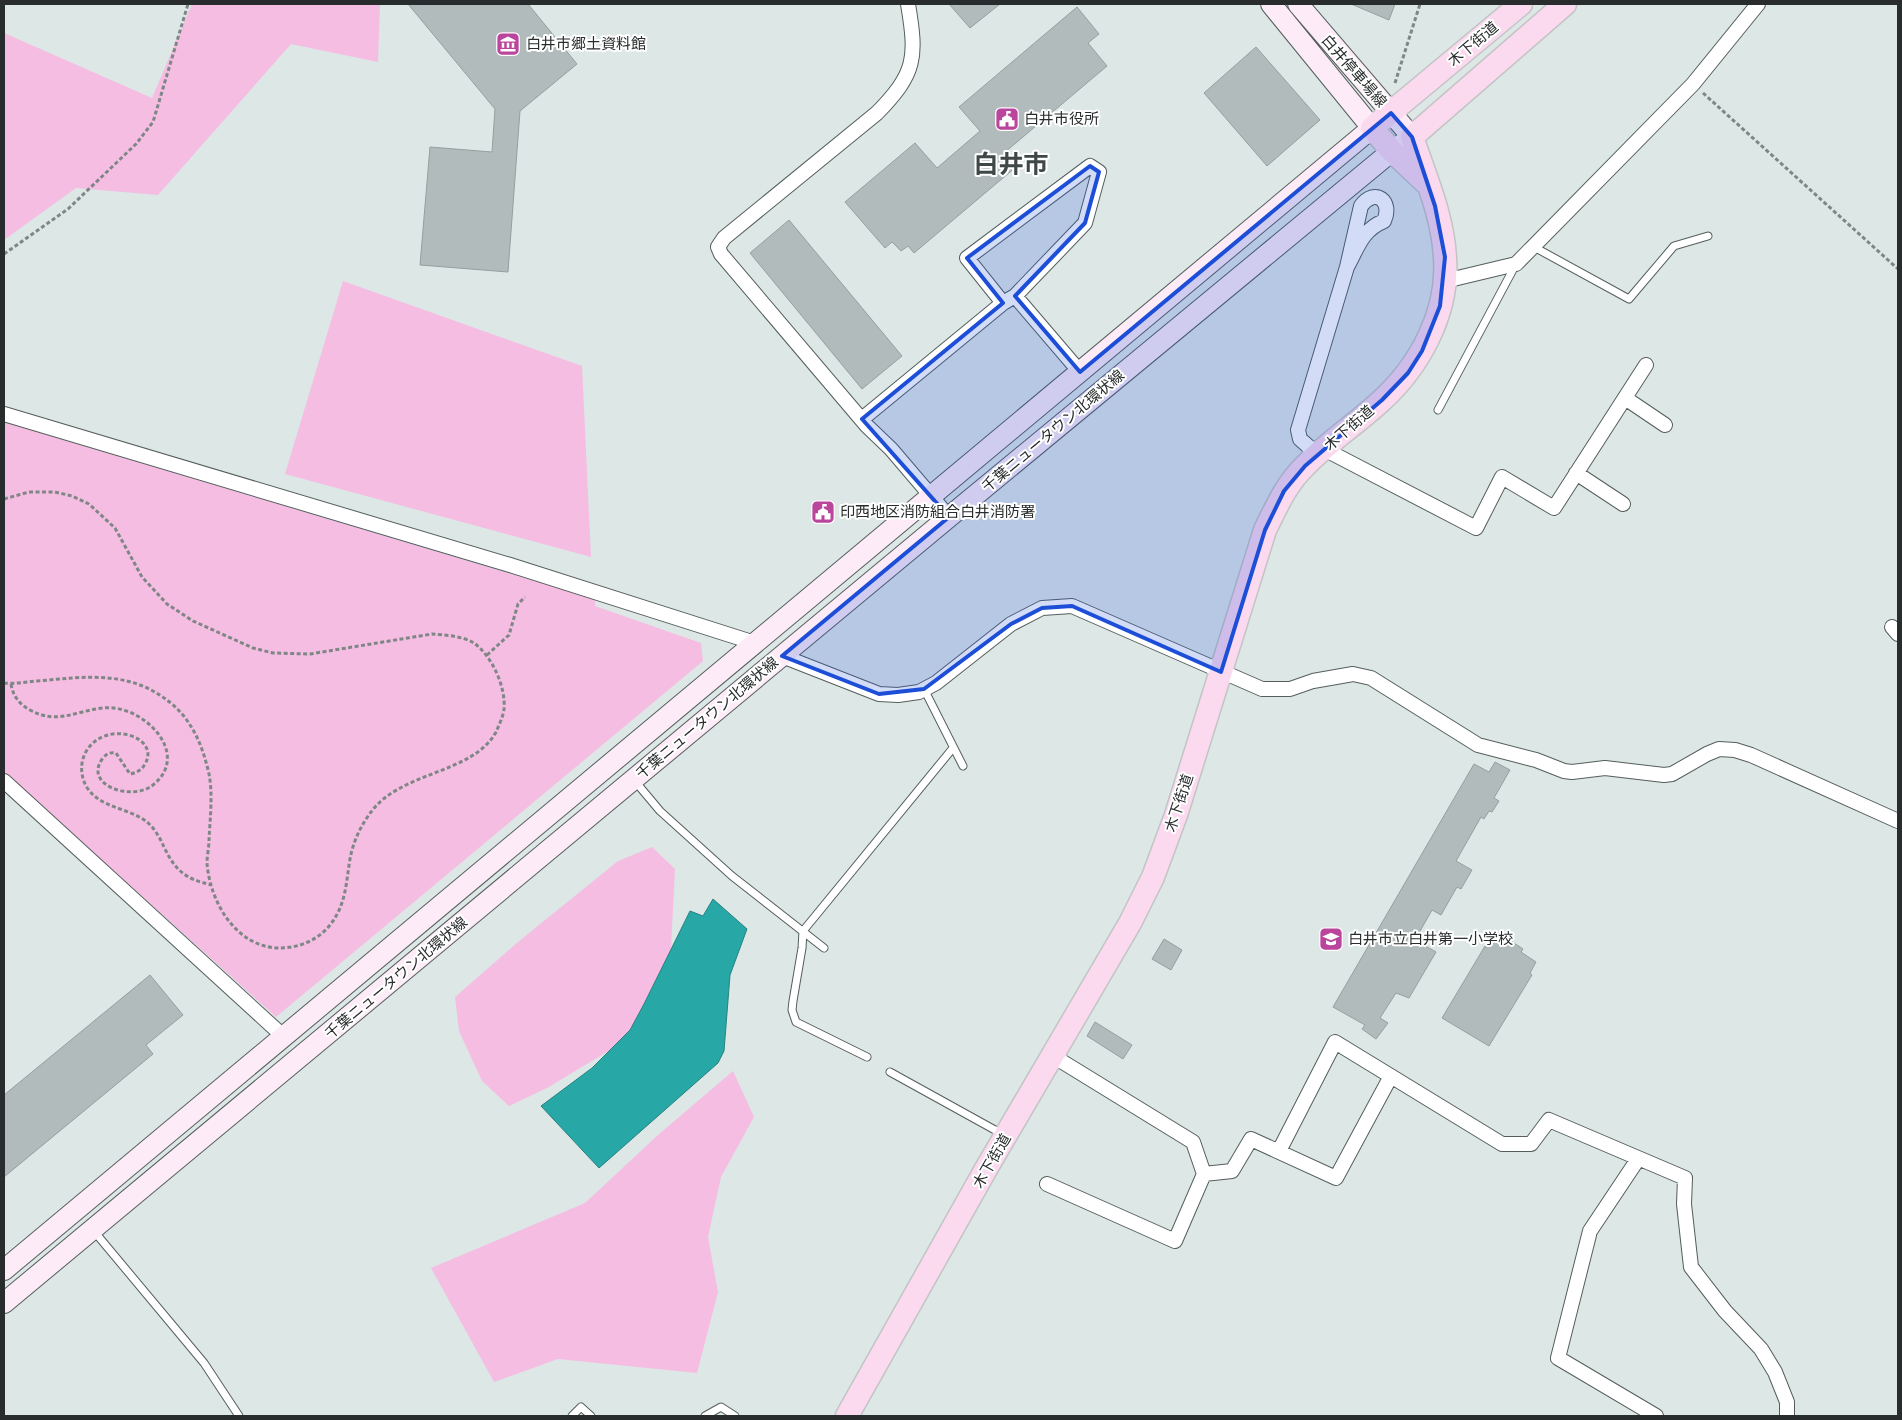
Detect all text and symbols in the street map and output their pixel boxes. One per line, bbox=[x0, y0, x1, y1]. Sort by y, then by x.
street label: 木下街道 bbox=[1444, 17, 1502, 70]
street label: 白井停車場線 bbox=[1318, 30, 1391, 111]
museum icon: 白井市郷土資料館 bbox=[495, 31, 521, 57]
place label: 白井市郷土資料館 bbox=[526, 34, 646, 53]
public building icon: 白井市役所 bbox=[994, 106, 1020, 132]
place label: 白井市役所 bbox=[1024, 109, 1099, 128]
district label: 白井市 bbox=[973, 147, 1049, 180]
street label: 千葉ニュータウン北環状線 bbox=[978, 365, 1128, 496]
street label: 木下街道 bbox=[1320, 401, 1378, 454]
public building icon: 印西地区消防組合白井消防署 bbox=[810, 499, 836, 525]
place label: 印西地区消防組合白井消防署 bbox=[840, 502, 1035, 521]
street label: 千葉ニュータウン北環状線 bbox=[632, 652, 782, 783]
street label: 木下街道 bbox=[1160, 771, 1197, 834]
street label: 千葉ニュータウン北環状線 bbox=[321, 912, 471, 1043]
school or university icon: 白井市立白井第一小学校 bbox=[1318, 926, 1344, 952]
place label: 白井市立白井第一小学校 bbox=[1348, 929, 1513, 948]
street label: 木下街道 bbox=[968, 1130, 1015, 1191]

